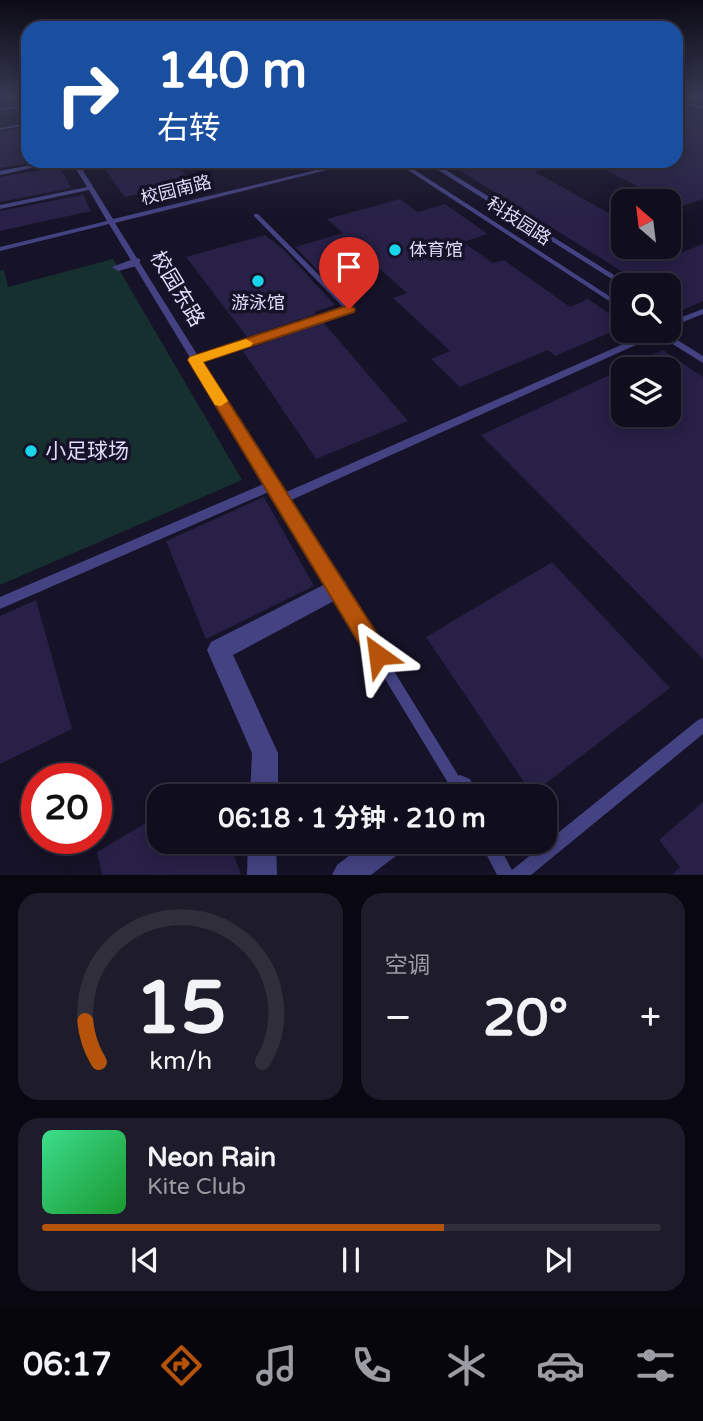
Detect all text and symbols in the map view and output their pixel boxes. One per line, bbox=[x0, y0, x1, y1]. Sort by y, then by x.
text: 140 m bbox=[157, 42, 307, 101]
icon: right bbox=[42, 49, 133, 140]
text: 右转 bbox=[157, 110, 221, 148]
street label: 校园南路 bbox=[138, 171, 214, 209]
north arrow bbox=[611, 189, 681, 259]
map controls bbox=[611, 189, 681, 427]
street label: 科技园路 bbox=[483, 192, 555, 250]
pin bbox=[319, 237, 379, 309]
place label: 体育馆 bbox=[409, 239, 463, 261]
marker: 体育馆 bbox=[387, 242, 403, 258]
street label: 校园东路 bbox=[145, 247, 209, 331]
icon: arrive bbox=[330, 248, 368, 286]
marker: 游泳馆 bbox=[250, 273, 266, 289]
button: search bbox=[611, 273, 681, 343]
place label: 游泳馆 bbox=[231, 292, 285, 314]
button: layers bbox=[611, 357, 681, 427]
place label: 小足球场 bbox=[45, 439, 129, 464]
marker: 小足球场 bbox=[23, 443, 39, 459]
position arrow bbox=[341, 618, 415, 692]
speed limit sign: 20 bbox=[21, 763, 112, 854]
text: 06:18 · 1 分钟 · 210 m bbox=[218, 803, 486, 834]
text: 空调 bbox=[385, 952, 431, 980]
text: 15 bbox=[135, 966, 226, 1054]
text: 20° bbox=[483, 987, 568, 1050]
text: − bbox=[385, 995, 412, 1041]
text: + bbox=[640, 995, 661, 1041]
text: km/h bbox=[149, 1046, 212, 1076]
text: Neon Rain bbox=[147, 1142, 276, 1173]
text: Kite Club bbox=[147, 1173, 246, 1201]
icon: previous bbox=[126, 1241, 164, 1279]
icon: pause bbox=[332, 1241, 370, 1279]
icon: next bbox=[539, 1241, 577, 1279]
icon: directions bbox=[157, 1341, 206, 1390]
icon: music bbox=[252, 1341, 301, 1390]
icon: phone bbox=[347, 1341, 396, 1390]
icon: climate bbox=[442, 1341, 491, 1390]
icon: car bbox=[536, 1341, 585, 1390]
icon: filters bbox=[631, 1341, 680, 1390]
text: 06:17 bbox=[23, 1346, 112, 1384]

